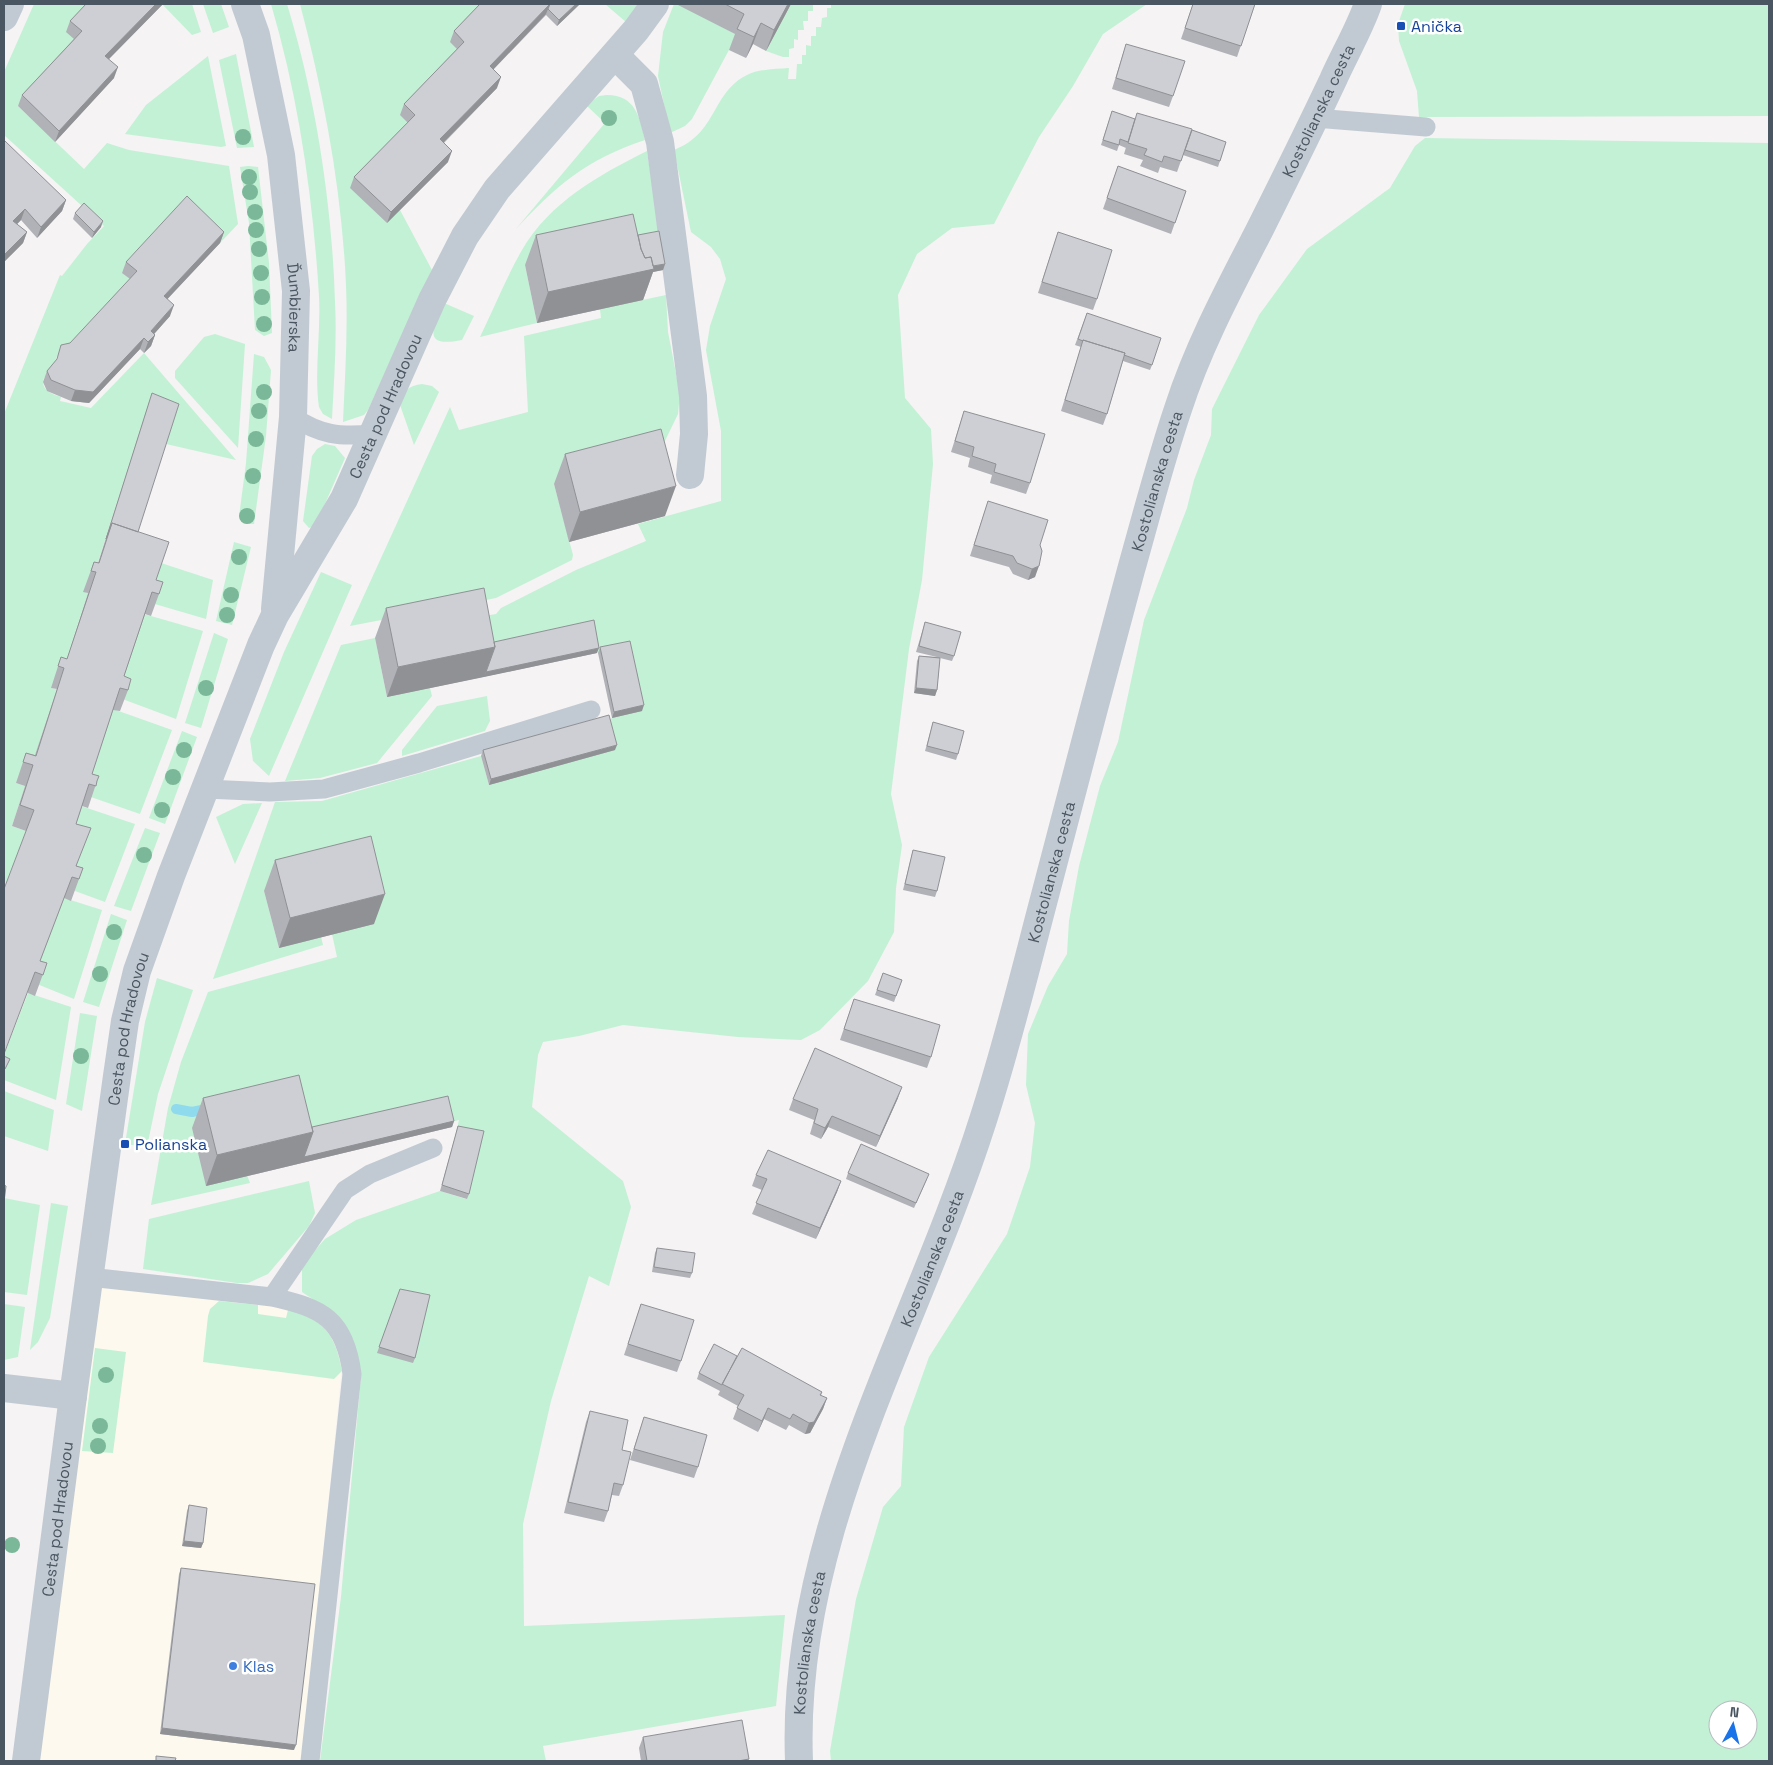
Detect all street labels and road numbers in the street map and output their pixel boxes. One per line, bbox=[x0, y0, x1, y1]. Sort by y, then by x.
street label: Kostolianska cesta bbox=[1277, 41, 1360, 181]
street label: Ďumbierska bbox=[282, 262, 307, 353]
street label: Cesta pod Hradovou bbox=[344, 330, 427, 482]
street label: Kostolianska cesta bbox=[1127, 408, 1188, 554]
street label: Kostolianska cesta bbox=[1023, 799, 1080, 945]
street label: Cesta pod Hradovou bbox=[103, 949, 154, 1107]
street label: Kostolianska cesta bbox=[896, 1187, 969, 1330]
street label: Cesta pod Hradovou bbox=[37, 1440, 78, 1598]
street label: Kostolianska cesta bbox=[789, 1569, 831, 1715]

